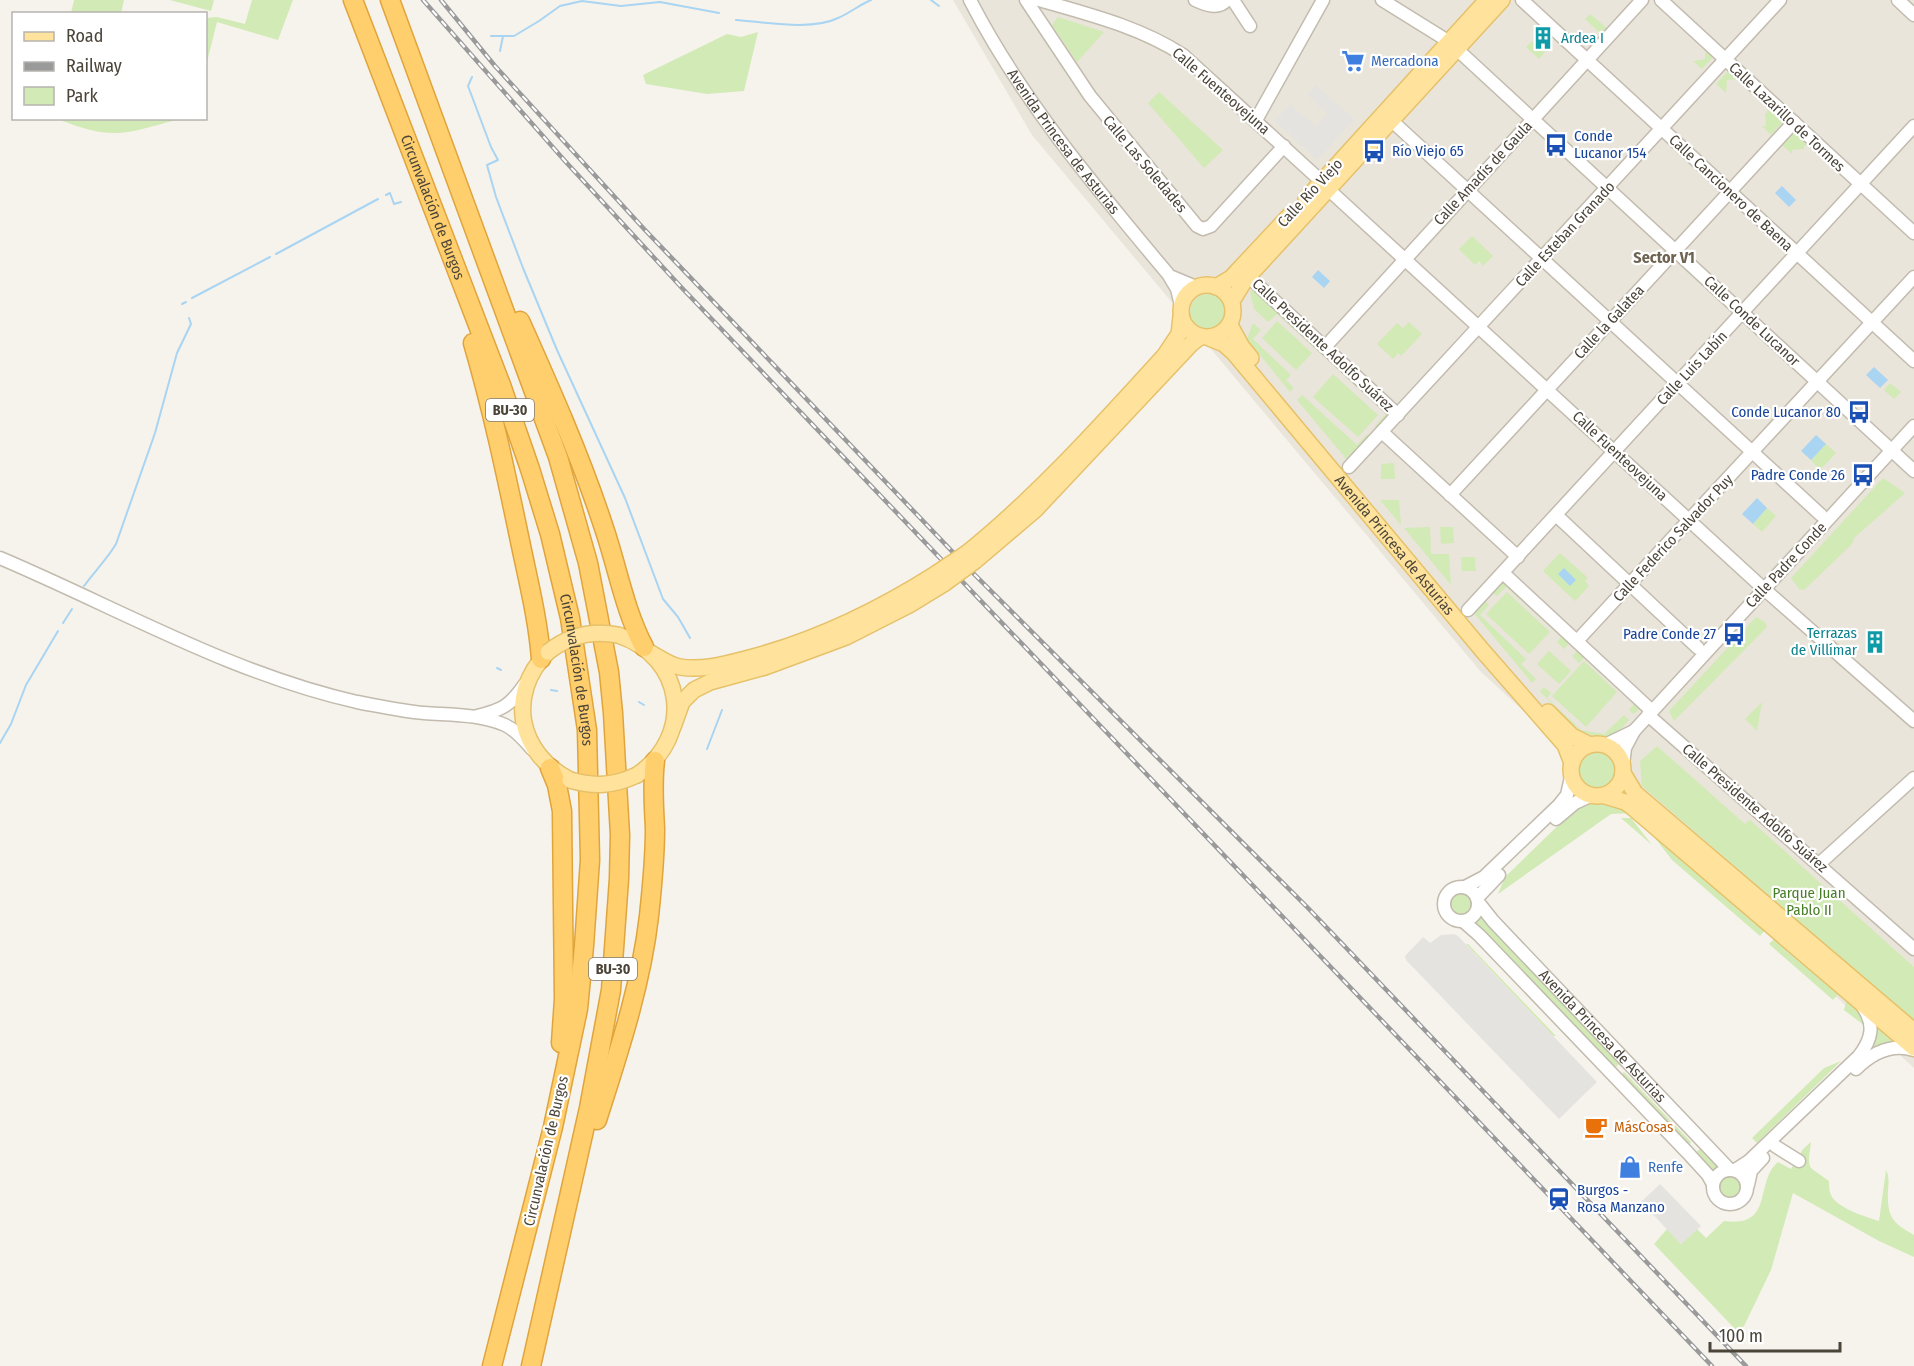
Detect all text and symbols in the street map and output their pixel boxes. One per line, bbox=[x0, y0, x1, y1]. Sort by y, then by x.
legend bbox=[12, 12, 207, 120]
text: Road bbox=[66, 25, 103, 47]
building icon: Ardea I bbox=[1530, 25, 1556, 51]
place label: Ardea I bbox=[1561, 29, 1604, 47]
street label: Calle Fuenteovejuna bbox=[1169, 44, 1273, 138]
supermarket icon: Mercadona bbox=[1340, 48, 1366, 74]
place label: Mercadona bbox=[1371, 52, 1439, 70]
text: Railway bbox=[66, 55, 122, 77]
street label: Calle Lazarillo de Tormes bbox=[1725, 58, 1849, 176]
street label: Avenida Princesa de Asturias bbox=[1003, 66, 1123, 218]
text: Park bbox=[66, 85, 99, 107]
street label: Calle Las Soledades bbox=[1099, 112, 1191, 216]
street label: Calle Amadís de Gaula bbox=[1430, 117, 1536, 229]
place label: Conde Lucanor 154 bbox=[1574, 127, 1646, 162]
street label: Calle Cancionero de Baena bbox=[1665, 131, 1797, 255]
street label: Circunvalación de Burgos bbox=[397, 132, 469, 282]
bus stop icon: Conde Lucanor 154 bbox=[1543, 132, 1569, 158]
bus stop icon: Río Viejo 65 bbox=[1361, 138, 1387, 164]
place label: Río Viejo 65 bbox=[1392, 142, 1464, 160]
street label: Calle Río Viejo bbox=[1274, 155, 1346, 231]
street label: Calle Esteban Granado bbox=[1512, 178, 1619, 290]
district label: Sector V1 bbox=[1633, 248, 1695, 267]
street label: Calle Conde Lucanor bbox=[1700, 272, 1804, 371]
street label: Calle Presidente Adolfo Suárez bbox=[1249, 275, 1397, 415]
street label: Calle la Galatea bbox=[1570, 281, 1648, 363]
street label: Calle Luis Labín bbox=[1653, 327, 1731, 409]
road number: BU-30 bbox=[486, 399, 534, 421]
bus stop icon: Conde Lucanor 80 bbox=[1846, 399, 1872, 425]
place label: Conde Lucanor 80 bbox=[1731, 403, 1841, 421]
street label: Calle Fuenteovejuna bbox=[1569, 407, 1671, 505]
bus stop icon: Padre Conde 26 bbox=[1850, 462, 1876, 488]
place label: Padre Conde 26 bbox=[1751, 466, 1845, 484]
street label: Calle Federico Salvador Puy bbox=[1609, 470, 1737, 606]
street label: Avenida Princesa de Asturias bbox=[1331, 472, 1458, 619]
street label: Calle Padre Conde bbox=[1742, 519, 1830, 611]
street label: Circunvalación de Burgos bbox=[556, 592, 596, 746]
bus stop icon: Padre Conde 27 bbox=[1721, 621, 1747, 647]
place label: Terrazas de Villímar bbox=[1791, 624, 1858, 659]
place label: Padre Conde 27 bbox=[1623, 625, 1716, 643]
building icon: Terrazas de Villímar bbox=[1862, 629, 1888, 655]
street label: Calle Presidente Adolfo Suárez bbox=[1679, 740, 1831, 876]
park label: Parque Juan Pablo II bbox=[1772, 884, 1846, 919]
road number: BU-30 bbox=[589, 958, 637, 980]
street label: Avenida Princesa de Asturias bbox=[1535, 966, 1670, 1106]
street label: Circunvalación de Burgos bbox=[520, 1074, 572, 1228]
cafe icon: MásCosas bbox=[1583, 1114, 1609, 1140]
place label: MásCosas bbox=[1614, 1118, 1673, 1136]
shop icon: Renfe bbox=[1617, 1154, 1643, 1180]
place label: Renfe bbox=[1648, 1158, 1683, 1176]
place label: Burgos - Rosa Manzano bbox=[1577, 1181, 1665, 1216]
station icon: Burgos - Rosa Manzano bbox=[1546, 1186, 1572, 1212]
scale bar bbox=[1710, 1315, 1840, 1353]
text: 100 m bbox=[1719, 1325, 1763, 1347]

